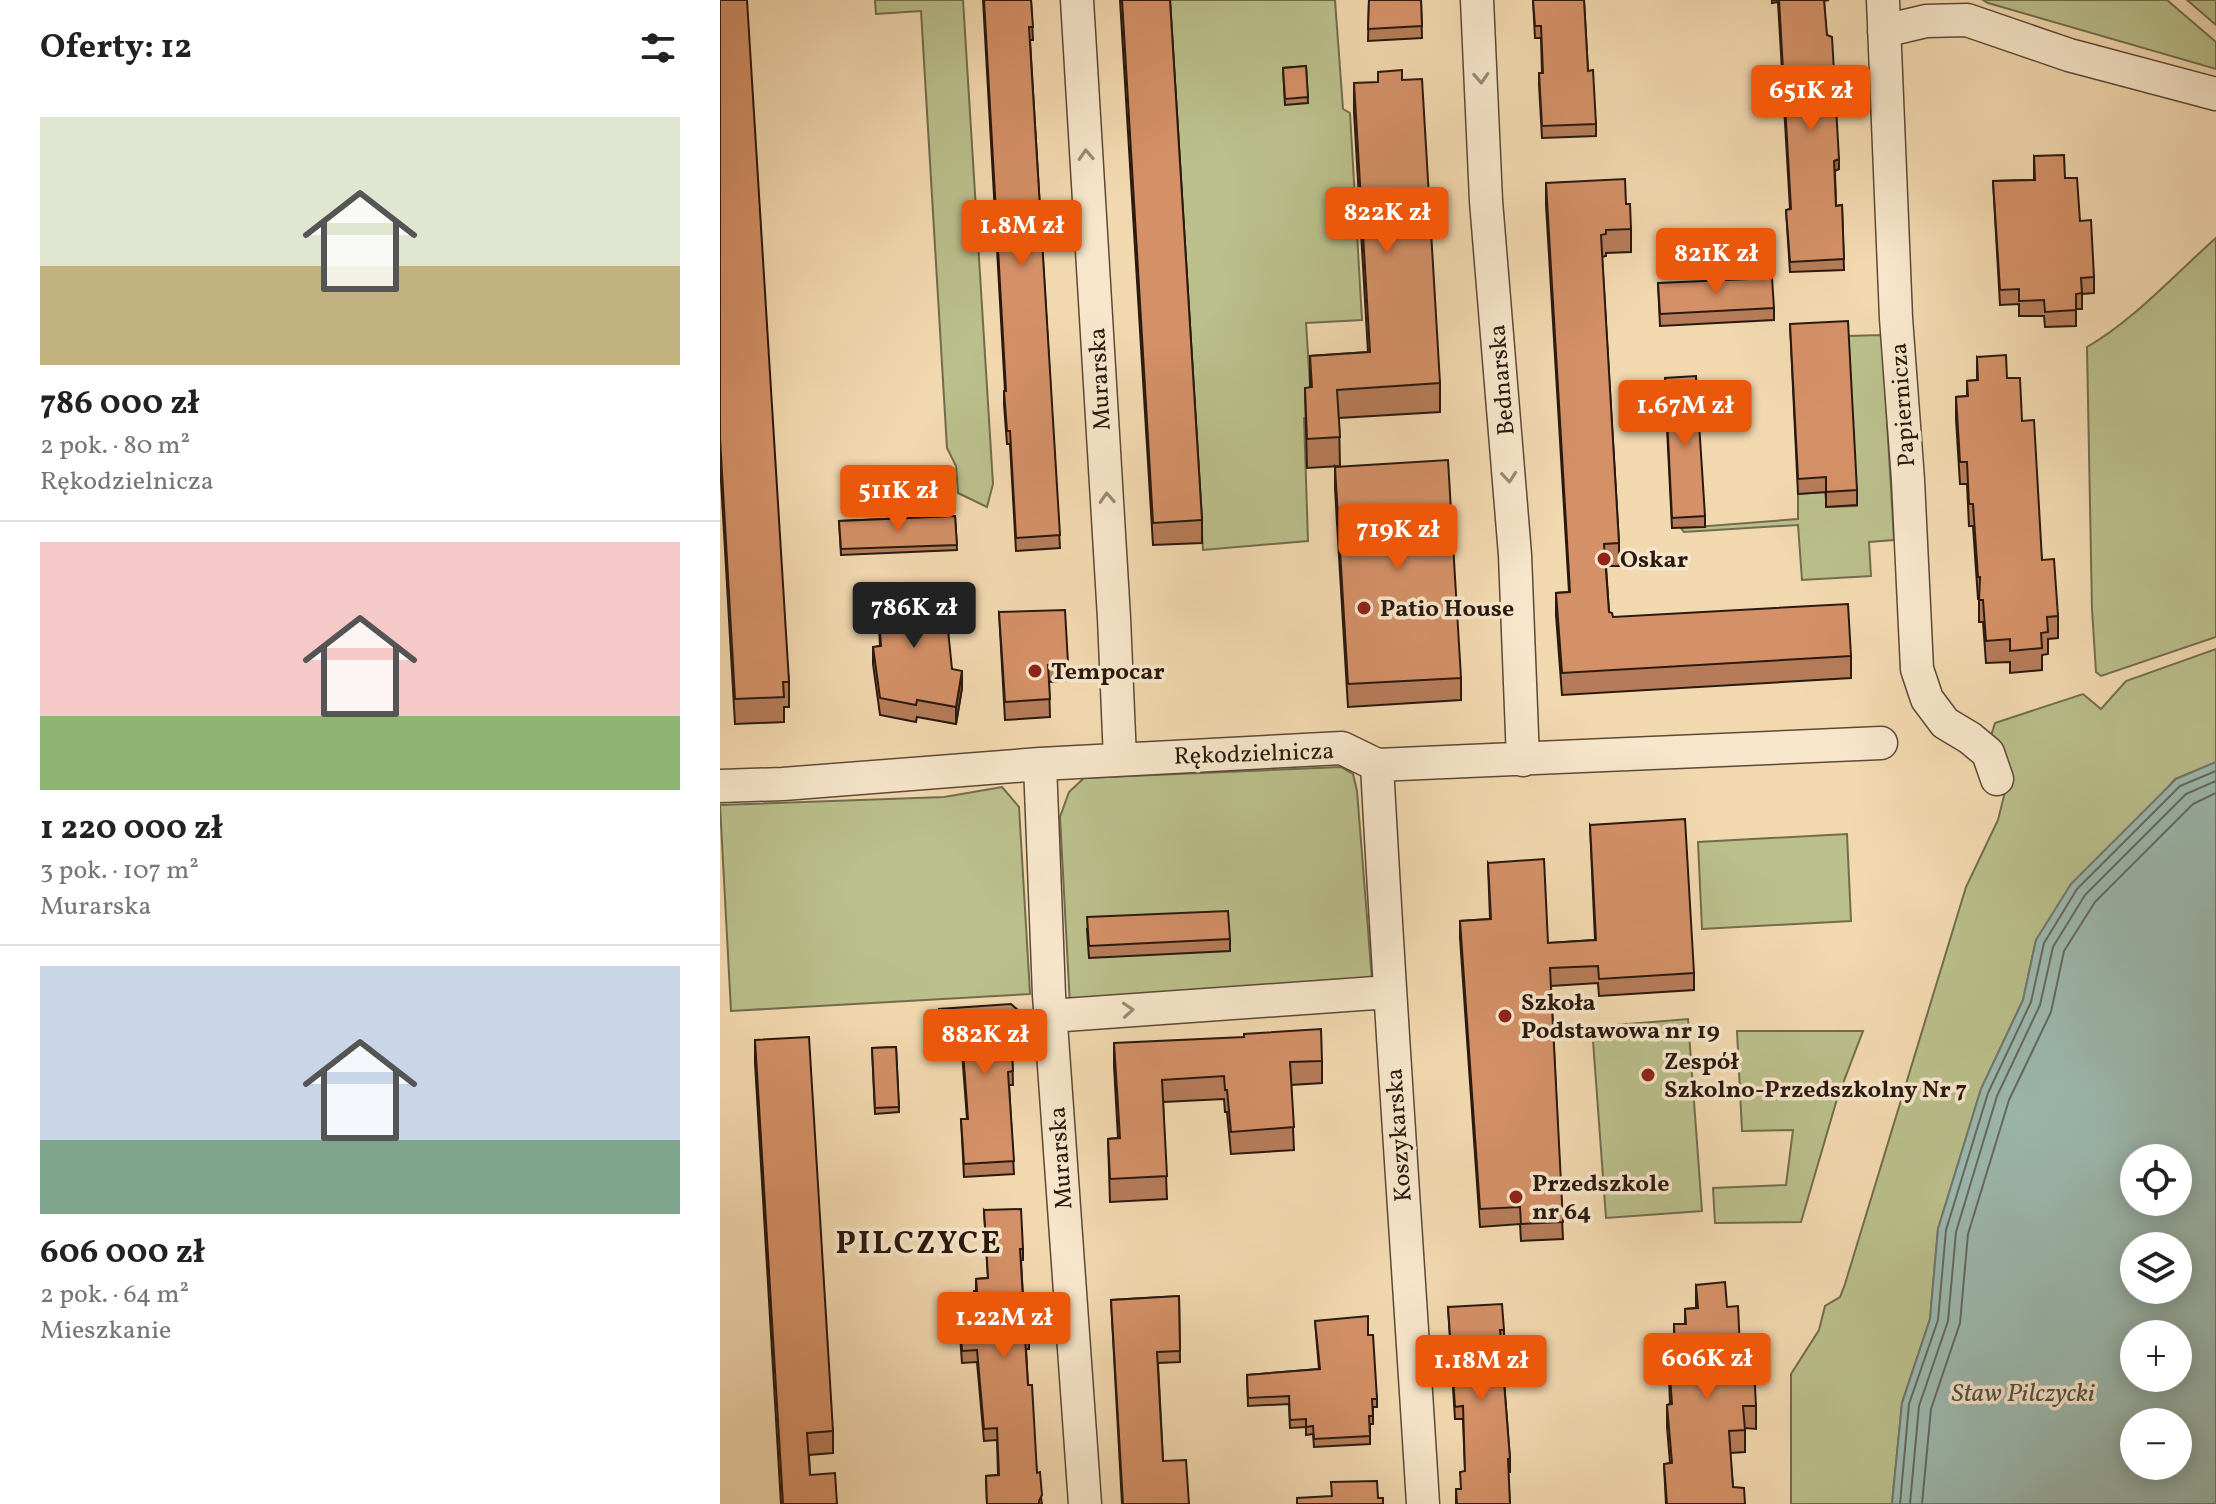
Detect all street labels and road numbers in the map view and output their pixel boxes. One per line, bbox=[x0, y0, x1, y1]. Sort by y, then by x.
street label: Bednarska bbox=[1481, 323, 1525, 437]
street label: Murarska bbox=[1081, 327, 1121, 431]
street label: Papiernicza bbox=[1883, 342, 1925, 468]
street label: Rękodzielnicza bbox=[1173, 735, 1335, 775]
street label: Koszykarska bbox=[1378, 1067, 1422, 1203]
street label: Murarska bbox=[1041, 1105, 1083, 1210]

